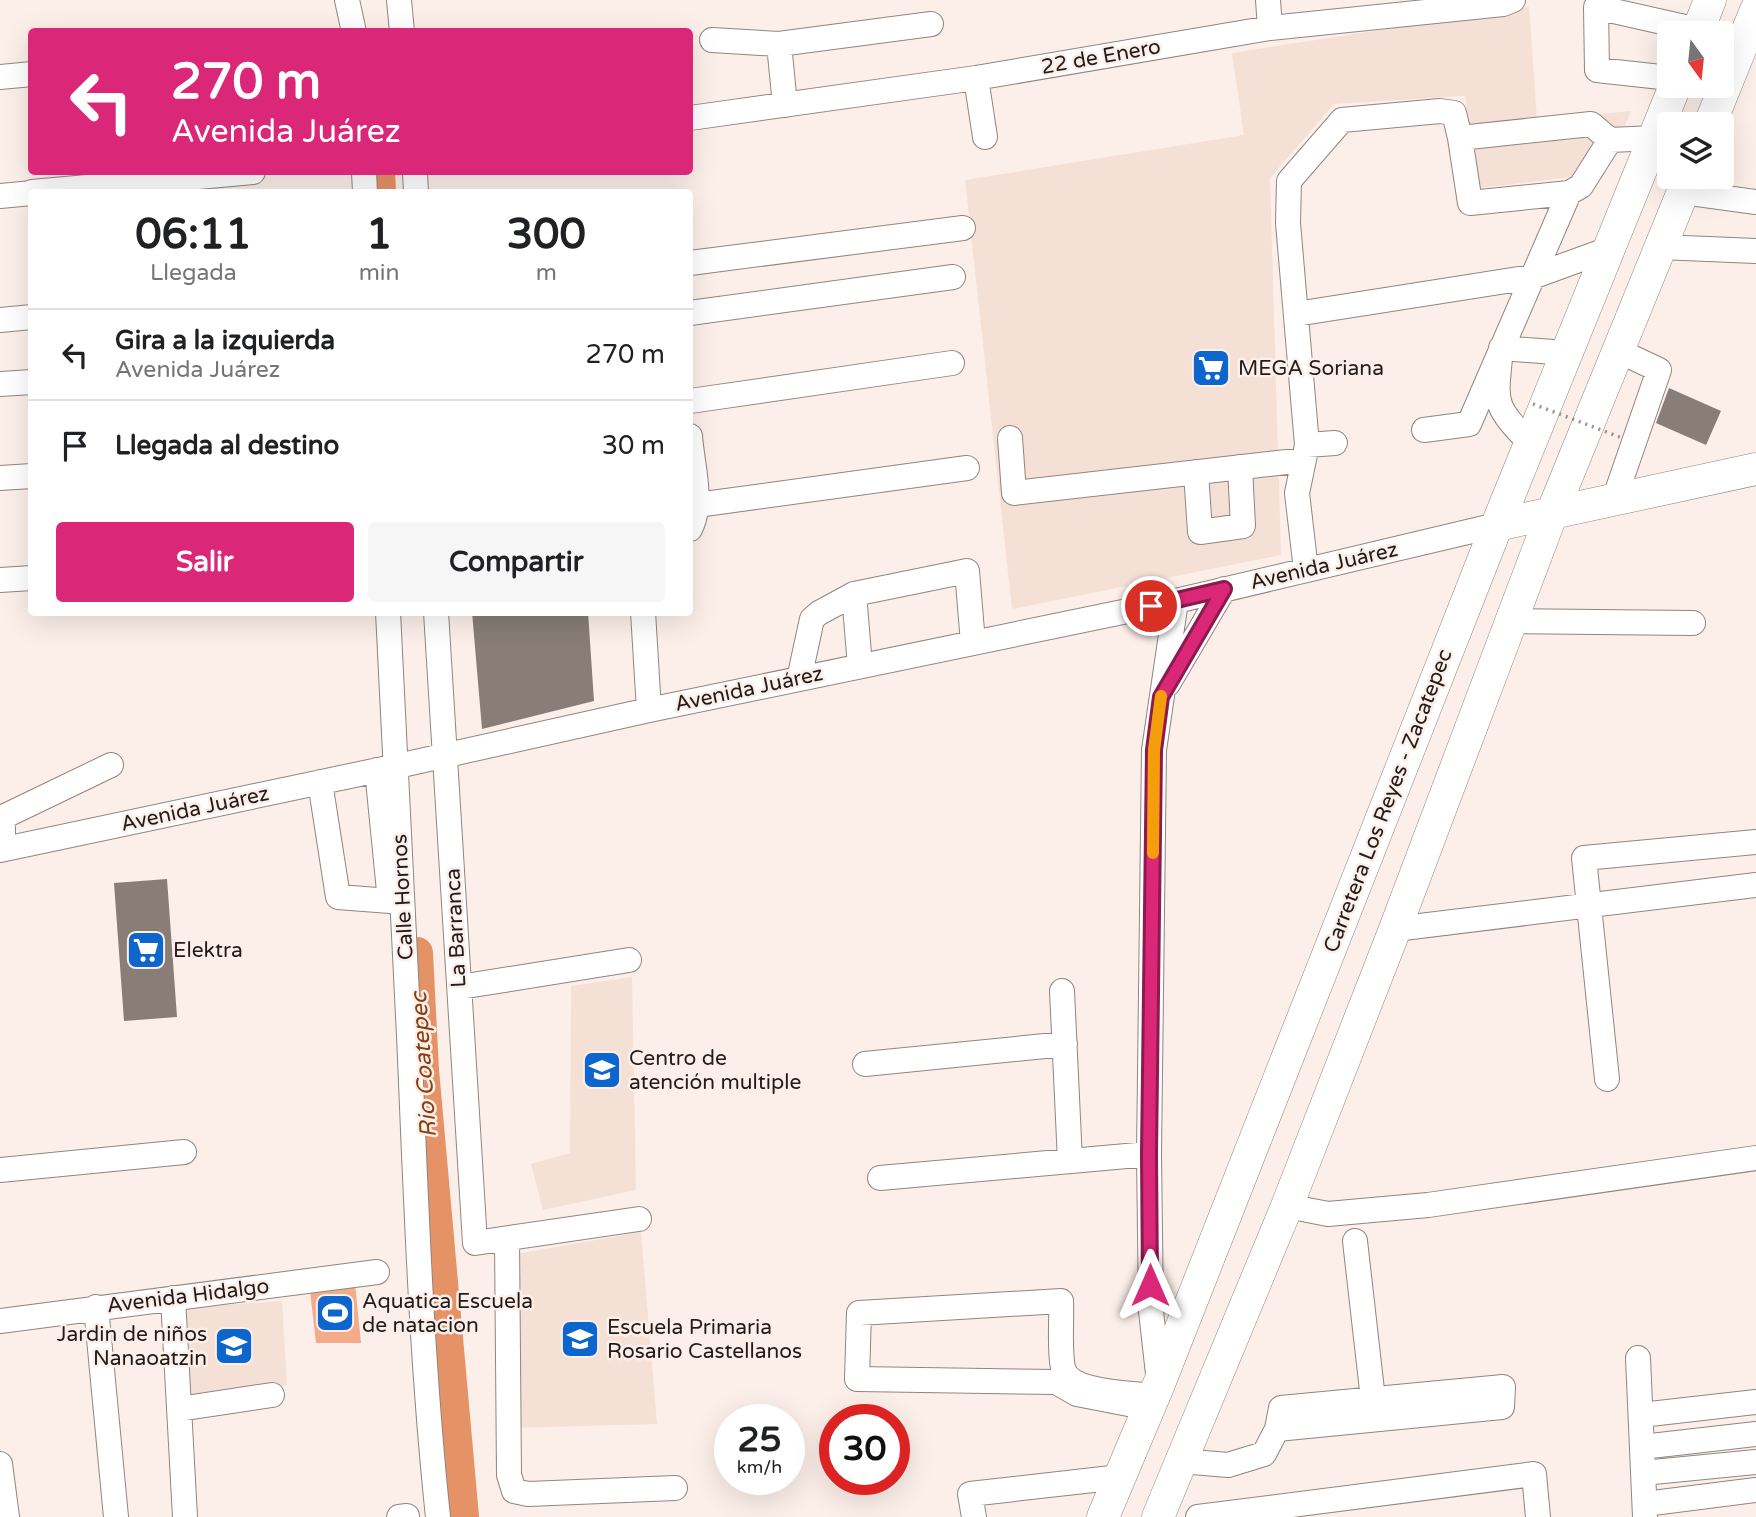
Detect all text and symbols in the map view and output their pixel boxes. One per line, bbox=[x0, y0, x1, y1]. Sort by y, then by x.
north arrow bbox=[1657, 21, 1734, 98]
map controls bbox=[1657, 21, 1734, 189]
street label: 22 de Enero bbox=[1039, 34, 1163, 80]
text: 270 m bbox=[171, 53, 321, 112]
icon: left bbox=[56, 56, 147, 147]
button: layers bbox=[1657, 112, 1734, 189]
text: Avenida Juárez bbox=[171, 113, 401, 151]
text: 06:11 bbox=[135, 209, 252, 260]
text: 1 bbox=[366, 209, 392, 260]
text: 300 bbox=[507, 209, 586, 260]
text: Llegada bbox=[150, 259, 237, 287]
text: min bbox=[359, 259, 400, 287]
text: m bbox=[536, 259, 557, 287]
text: Gira a la izquierda bbox=[115, 325, 335, 356]
icon: left bbox=[56, 336, 94, 374]
text: 270 m bbox=[585, 339, 665, 370]
supermarket icon: MEGA Soriana bbox=[1190, 347, 1232, 389]
text: Avenida Juárez bbox=[115, 356, 280, 384]
place label: MEGA Soriana bbox=[1238, 356, 1384, 381]
icon: arrive bbox=[56, 427, 94, 465]
text: Llegada al destino bbox=[115, 430, 339, 461]
text: 30 m bbox=[602, 430, 665, 461]
button: Salir bbox=[56, 522, 354, 602]
button: Compartir bbox=[368, 522, 665, 602]
street label: Avenida Juárez bbox=[1248, 537, 1400, 595]
pin bbox=[1121, 576, 1181, 636]
icon: arrive bbox=[1132, 587, 1170, 625]
street label: Carretera Los Reyes - Zacatepec bbox=[1318, 646, 1458, 956]
street label: Avenida Juárez bbox=[673, 661, 825, 717]
street label: Avenida Juárez bbox=[119, 781, 271, 837]
street label: Calle Hornos bbox=[387, 833, 419, 961]
street label: La Barranca bbox=[440, 868, 472, 988]
supermarket icon: Elektra bbox=[125, 929, 167, 971]
place label: Elektra bbox=[173, 938, 243, 963]
water label: Rio Coatepec bbox=[405, 989, 443, 1139]
place label: Centro de atención multiple bbox=[629, 1046, 801, 1095]
school or university icon: Centro de atención multiple bbox=[581, 1049, 623, 1091]
position arrow bbox=[1113, 1248, 1187, 1322]
street label: Avenida Hidalgo bbox=[105, 1274, 271, 1318]
place label: Aquatica Escuela de natacion bbox=[362, 1289, 533, 1338]
sports icon: Aquatica Escuela de natacion bbox=[314, 1292, 356, 1334]
place label: Escuela Primaria Rosario Castellanos bbox=[607, 1315, 802, 1364]
school or university icon: Escuela Primaria Rosario Castellanos bbox=[559, 1318, 601, 1360]
place label: Jardin de niños Nanaoatzin bbox=[57, 1322, 207, 1371]
school or university icon: Jardin de niños Nanaoatzin bbox=[213, 1325, 255, 1367]
speed limit sign: 30 bbox=[819, 1404, 910, 1495]
text: 25 bbox=[738, 1419, 781, 1461]
text: km/h bbox=[737, 1456, 782, 1478]

